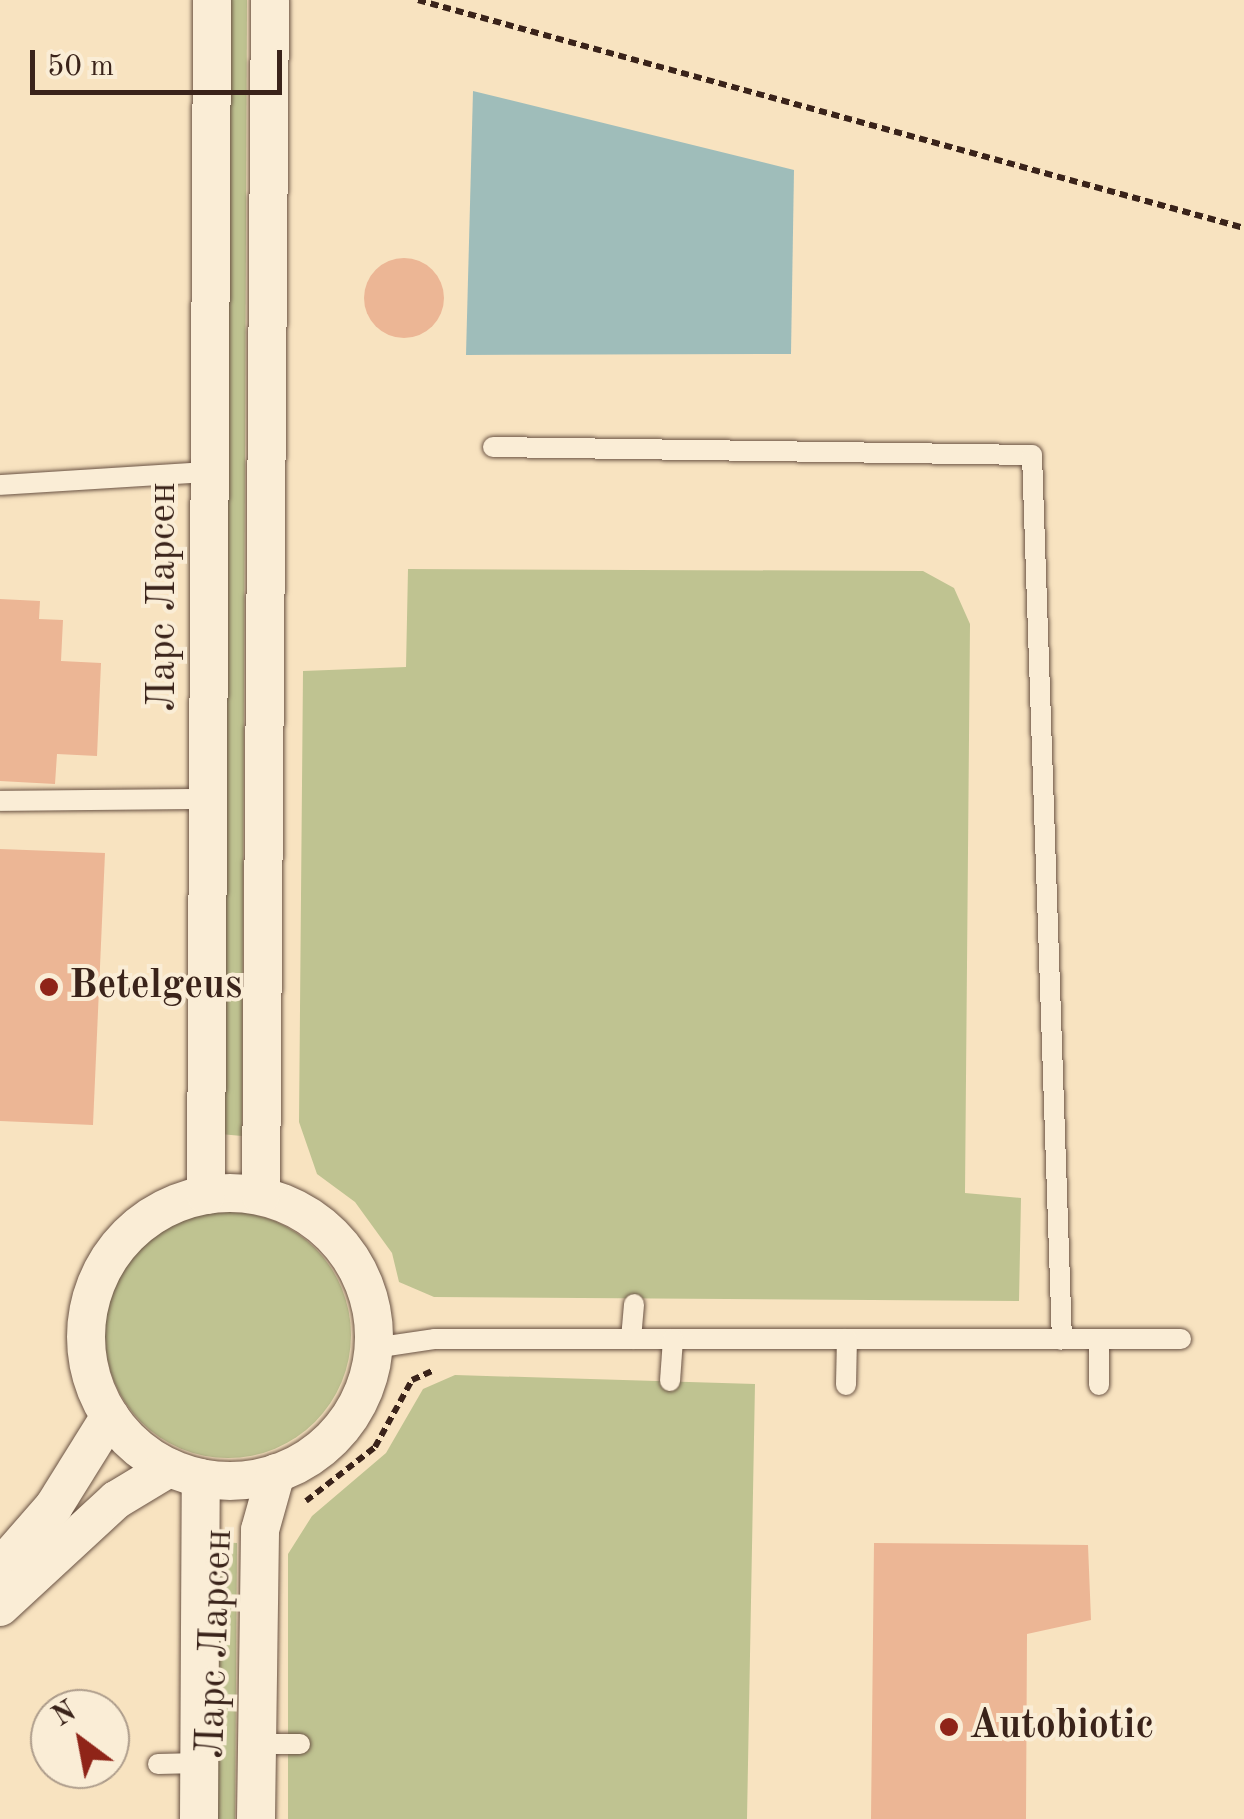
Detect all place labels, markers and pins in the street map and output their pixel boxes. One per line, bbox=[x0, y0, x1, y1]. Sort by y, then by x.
place label: Betelgeus bbox=[69, 963, 242, 1011]
marker: Betelgeus bbox=[38, 976, 60, 998]
place label: Autobiotic bbox=[969, 1703, 1154, 1751]
marker: Autobiotic bbox=[938, 1716, 960, 1738]

